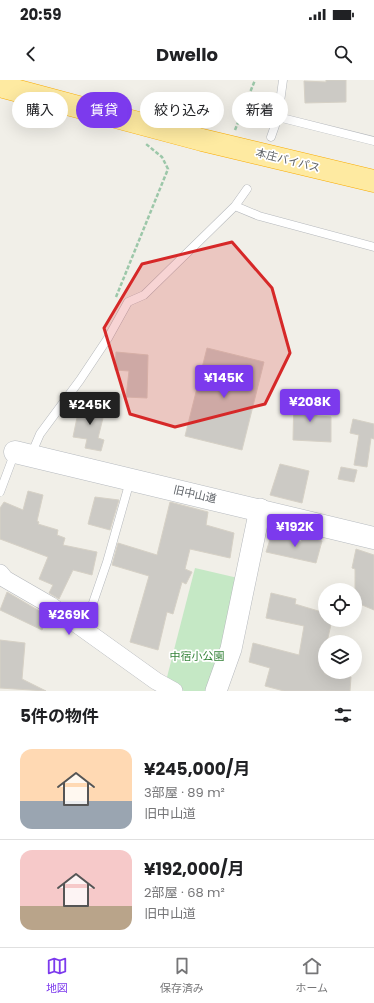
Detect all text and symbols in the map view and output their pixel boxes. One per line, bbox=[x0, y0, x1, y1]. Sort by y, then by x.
text: 20:59 bbox=[20, 4, 62, 25]
text: Dwello bbox=[156, 42, 218, 67]
icon: back bbox=[20, 43, 42, 65]
icon: search bbox=[332, 43, 354, 65]
chip: 購入 bbox=[12, 92, 68, 128]
chip: 賃貸 bbox=[76, 92, 132, 128]
chip: 絞り込み bbox=[140, 92, 224, 128]
chip: 新着 bbox=[232, 92, 288, 128]
street label: 本庄バイパス bbox=[254, 144, 322, 176]
pin: ¥145K bbox=[196, 365, 252, 399]
text: ¥145K bbox=[204, 368, 244, 387]
pin: ¥208K bbox=[282, 389, 338, 423]
pin: ¥245K bbox=[62, 392, 118, 426]
text: ¥208K bbox=[289, 392, 331, 411]
text: ¥245K bbox=[69, 395, 111, 414]
street label: 旧中山道 bbox=[172, 481, 218, 507]
pin: ¥192K bbox=[267, 514, 323, 548]
text: ¥192K bbox=[276, 517, 314, 536]
map controls bbox=[318, 583, 362, 679]
button: locate bbox=[318, 583, 362, 627]
pin: ¥269K bbox=[41, 602, 97, 636]
text: ¥269K bbox=[48, 605, 90, 624]
button: layers bbox=[318, 635, 362, 679]
park label: 中宿小公園 bbox=[170, 648, 225, 664]
text: 5件の物件 bbox=[20, 704, 99, 728]
icon: filters bbox=[332, 704, 354, 726]
text: ¥245,000/月 bbox=[144, 757, 251, 781]
icon: home bbox=[52, 765, 100, 813]
text: 3部屋 · 89 m² bbox=[144, 783, 225, 802]
text: 旧中山道 bbox=[144, 804, 196, 823]
text: ¥192,000/月 bbox=[144, 857, 245, 881]
icon: home bbox=[52, 866, 100, 914]
text: 2部屋 · 68 m² bbox=[144, 883, 225, 902]
text: 旧中山道 bbox=[144, 904, 196, 923]
tab: 地図 bbox=[46, 955, 68, 997]
tab: 保存済み bbox=[160, 955, 204, 997]
tab: ホーム bbox=[295, 955, 328, 997]

